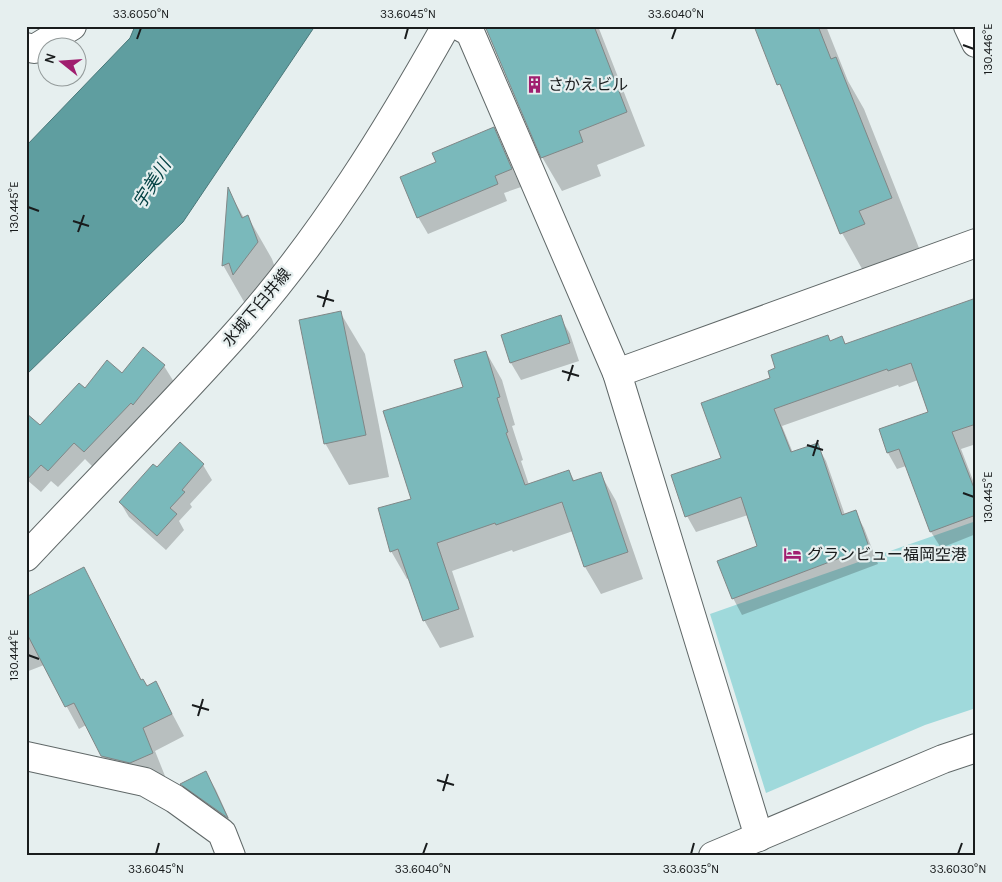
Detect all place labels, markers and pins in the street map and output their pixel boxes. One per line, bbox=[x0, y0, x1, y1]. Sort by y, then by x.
building icon: さかえビル bbox=[524, 74, 544, 94]
place label: さかえビル bbox=[548, 75, 628, 94]
hotel icon: グランビュー福岡空港 bbox=[783, 544, 803, 564]
place label: グランビュー福岡空港 bbox=[807, 545, 967, 564]

